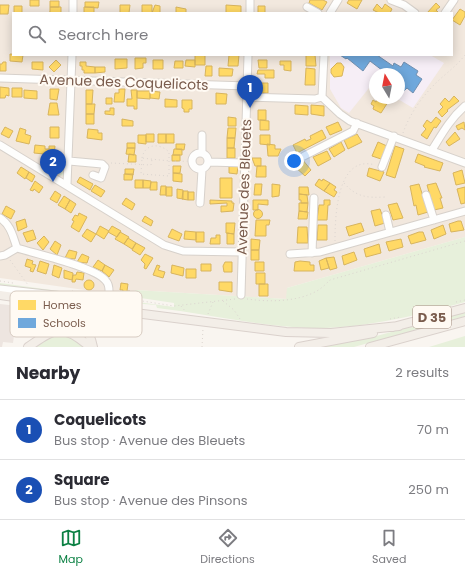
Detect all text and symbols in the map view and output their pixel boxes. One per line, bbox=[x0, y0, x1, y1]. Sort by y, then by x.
search box bbox=[12, 12, 453, 56]
icon: search bbox=[26, 23, 48, 45]
text: Search here bbox=[58, 24, 148, 45]
north arrow bbox=[369, 68, 405, 104]
street label: Avenue des Coquelicots bbox=[39, 69, 209, 95]
pin: 1 bbox=[237, 75, 263, 108]
street label: Avenue des Bleuets bbox=[232, 119, 256, 255]
pin: 2 bbox=[40, 149, 66, 182]
your location bbox=[284, 151, 304, 171]
legend bbox=[10, 291, 142, 337]
text: Homes bbox=[43, 297, 82, 313]
road number: D 35 bbox=[413, 306, 451, 328]
text: Schools bbox=[43, 315, 86, 331]
text: Nearby bbox=[16, 361, 80, 385]
text: 2 results bbox=[395, 363, 449, 382]
text: Coquelicots bbox=[54, 409, 146, 430]
text: 1 bbox=[27, 420, 31, 439]
text: 70 m bbox=[417, 420, 449, 439]
text: Bus stop · Avenue des Bleuets bbox=[54, 431, 245, 450]
text: Square bbox=[54, 469, 109, 490]
text: 2 bbox=[25, 480, 33, 499]
text: 250 m bbox=[408, 480, 449, 499]
text: Bus stop · Avenue des Pinsons bbox=[54, 491, 248, 510]
tab: Map bbox=[59, 527, 83, 568]
tab: Directions bbox=[200, 527, 255, 568]
tab: Saved bbox=[372, 527, 406, 568]

